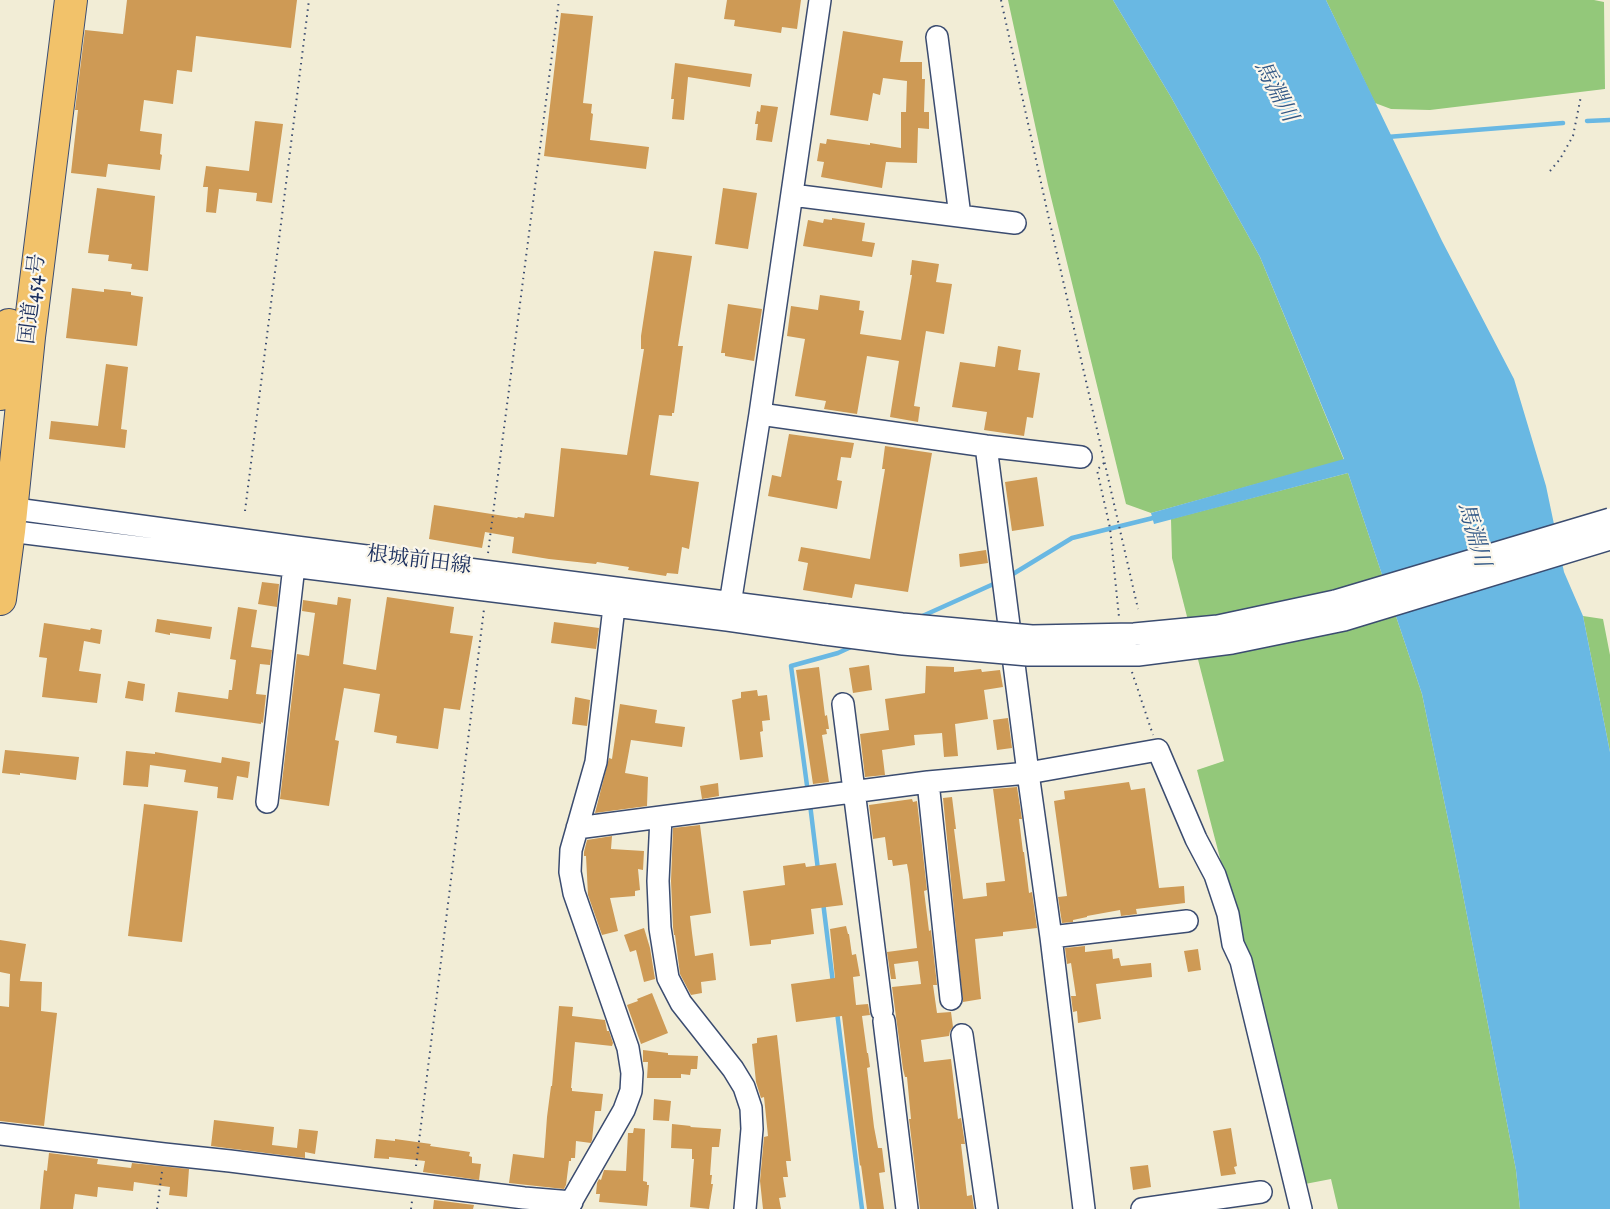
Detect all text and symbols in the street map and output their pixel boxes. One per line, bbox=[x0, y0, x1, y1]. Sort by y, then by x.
water label: 馬淵川 bbox=[1247, 57, 1301, 127]
street label: 国道454号 bbox=[16, 252, 52, 346]
water label: 馬淵川 bbox=[1450, 500, 1494, 570]
street label: 根城前田線 bbox=[365, 543, 473, 581]

